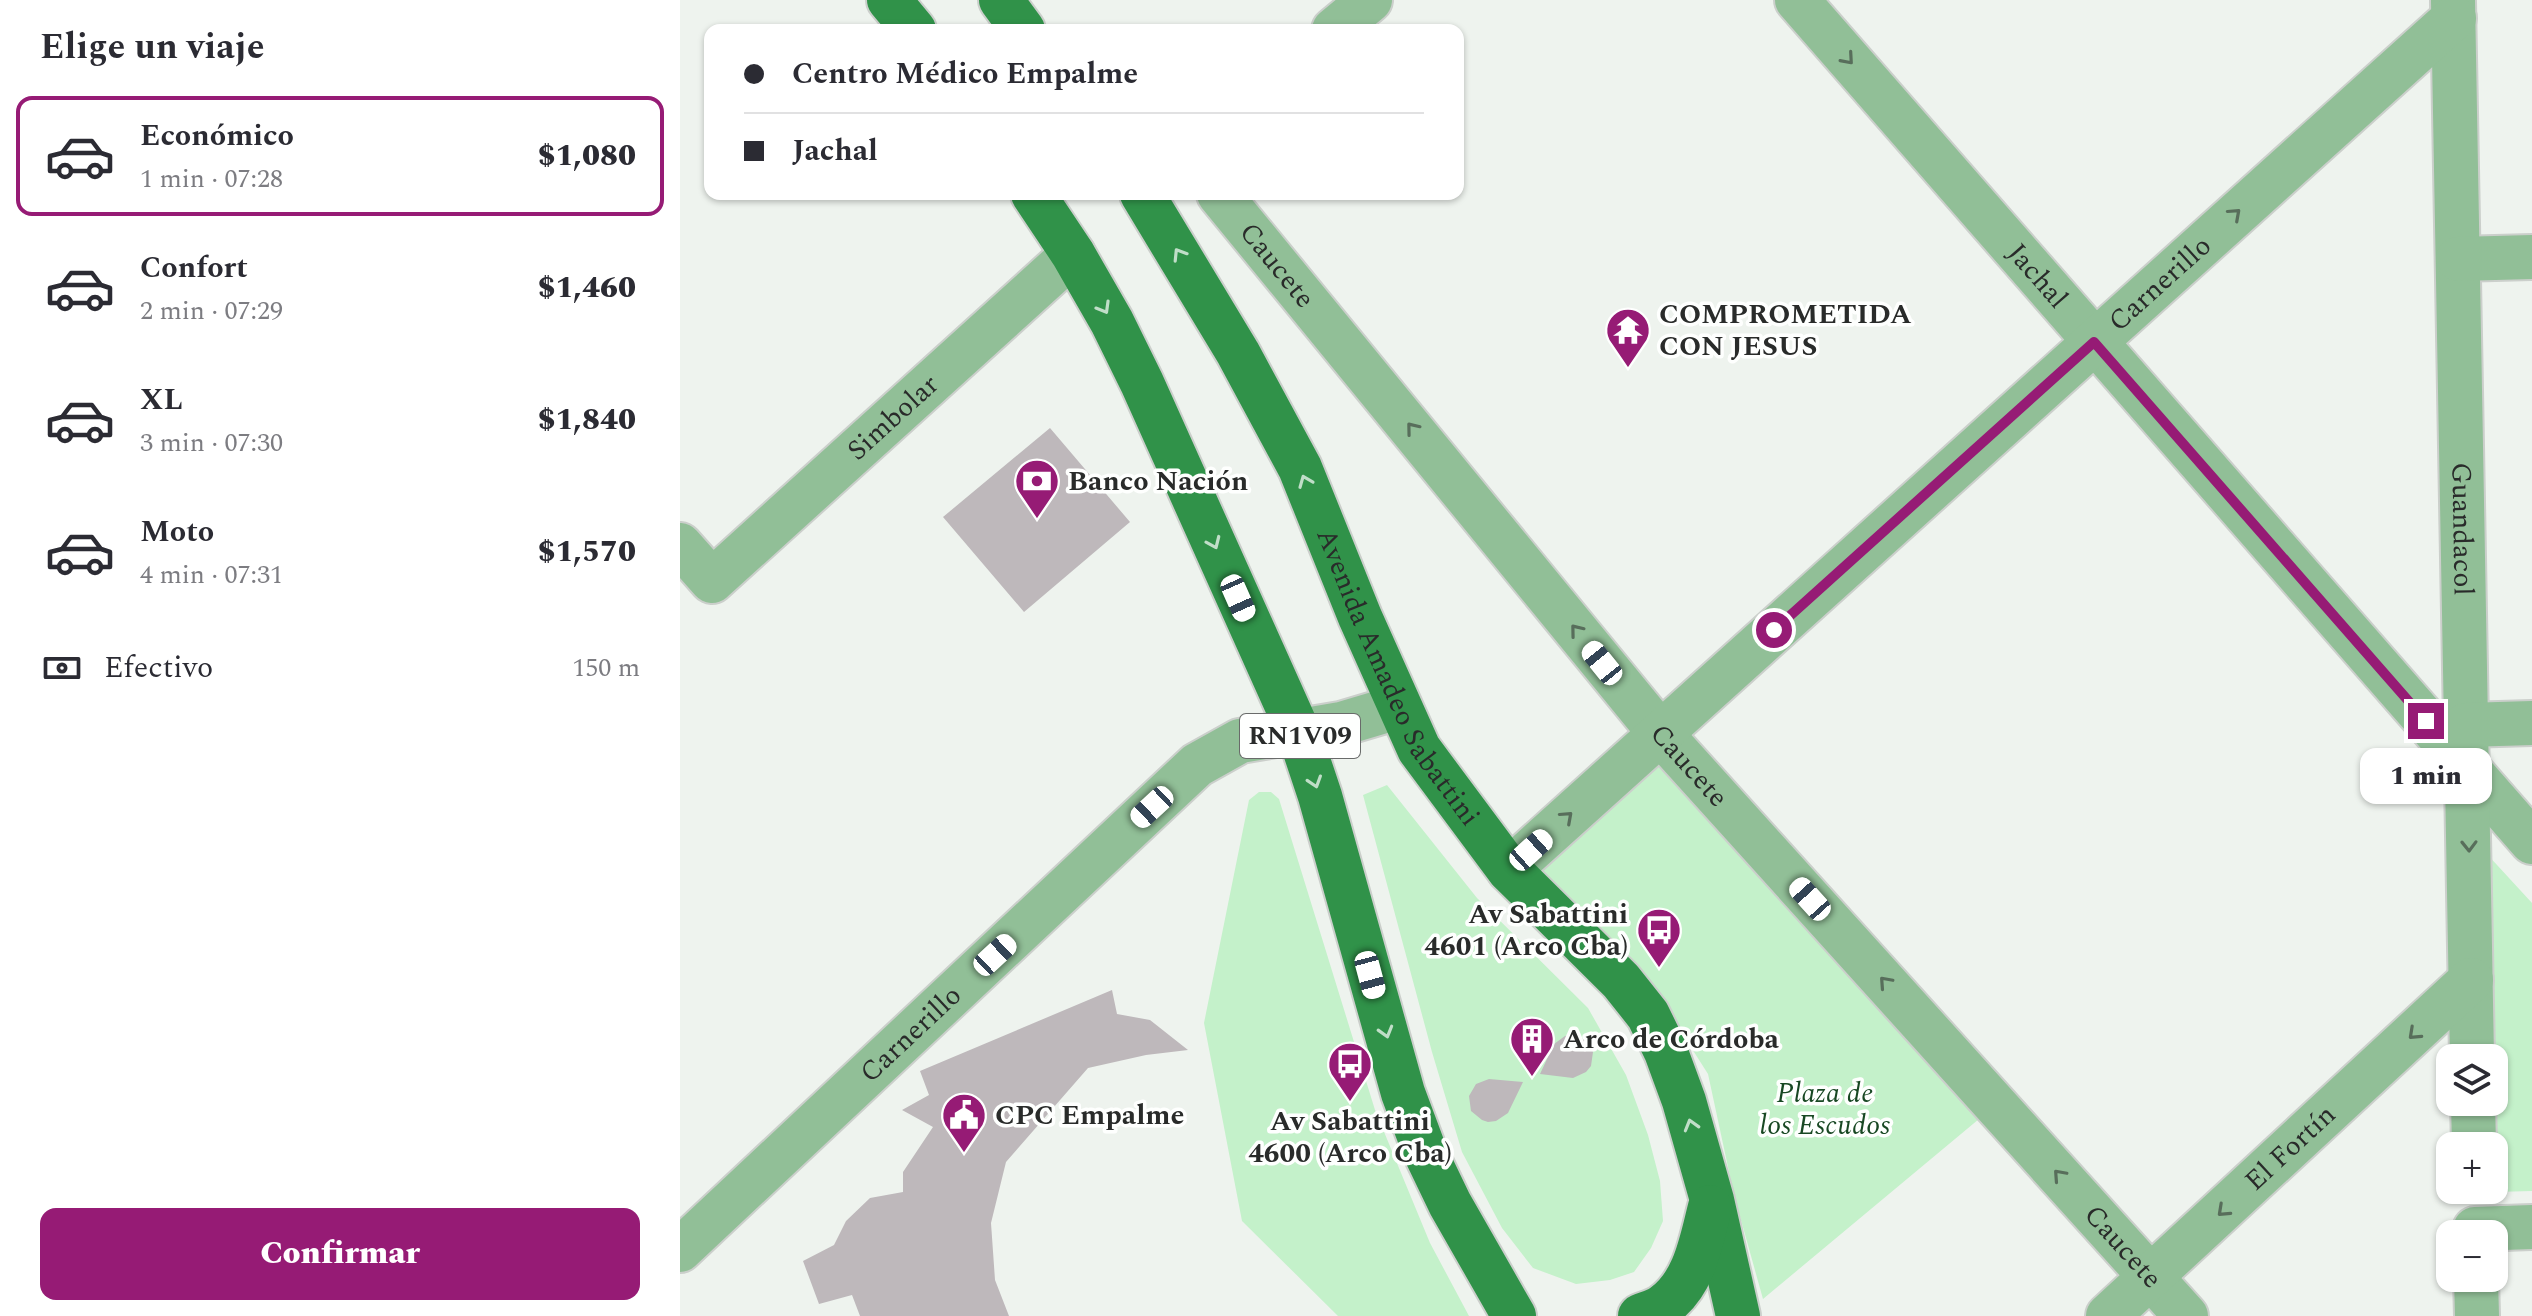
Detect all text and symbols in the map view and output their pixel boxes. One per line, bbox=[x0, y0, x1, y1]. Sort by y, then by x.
text: Elige un viaje bbox=[40, 20, 265, 75]
one-way arrow bbox=[1838, 49, 1853, 64]
text: Centro Médico Empalme bbox=[792, 51, 1138, 97]
text: Económico bbox=[140, 113, 294, 159]
icon: car bbox=[44, 120, 116, 192]
text: Jachal bbox=[792, 128, 878, 174]
text: $1,080 bbox=[538, 133, 636, 179]
text: 1 min · 07:28 bbox=[140, 159, 283, 199]
one-way arrow bbox=[2226, 210, 2241, 224]
street label: Caucete bbox=[1229, 213, 1326, 318]
street label: Carnerillo bbox=[2098, 225, 2221, 342]
street label: Jachal bbox=[1997, 233, 2079, 318]
text: Confort bbox=[140, 245, 248, 291]
one-way arrow bbox=[1174, 248, 1189, 262]
icon: car bbox=[44, 252, 116, 324]
text: $1,460 bbox=[538, 265, 636, 311]
text: 2 min · 07:29 bbox=[140, 291, 283, 331]
place label: COMPROMETIDA CON JESUS bbox=[1659, 293, 1912, 368]
one-way arrow bbox=[1094, 299, 1110, 313]
temple icon: COMPROMETIDA CON JESUS bbox=[1604, 306, 1652, 369]
street label: Simbolar bbox=[837, 364, 948, 471]
text: XL bbox=[140, 377, 183, 423]
icon: car bbox=[44, 384, 116, 456]
text: $1,840 bbox=[538, 397, 636, 443]
one-way arrow bbox=[1407, 422, 1421, 437]
text: 3 min · 07:30 bbox=[140, 423, 283, 463]
bank icon: Banco Nación bbox=[1013, 457, 1061, 520]
place label: Banco Nación bbox=[1068, 460, 1248, 503]
street label: Guandacol bbox=[2440, 462, 2485, 596]
one-way arrow bbox=[1299, 475, 1315, 489]
text: Moto bbox=[140, 509, 214, 555]
icon: car bbox=[44, 516, 116, 588]
street label: Avenida Amadeo Sabattini bbox=[1305, 522, 1491, 835]
text: $1,570 bbox=[538, 529, 636, 575]
one-way arrow bbox=[1204, 535, 1220, 549]
text: 4 min · 07:31 bbox=[140, 555, 283, 595]
car bbox=[1217, 571, 1259, 625]
route start bbox=[1756, 612, 1792, 648]
one-way arrow bbox=[1571, 624, 1585, 639]
car bbox=[1578, 637, 1626, 689]
text: Efectivo bbox=[104, 645, 213, 691]
icon: cash bbox=[40, 646, 84, 690]
text: 150 m bbox=[572, 648, 640, 688]
route end bbox=[2408, 703, 2444, 739]
road number: RN1V09 bbox=[1240, 714, 1360, 758]
street label: Caucete bbox=[1640, 714, 1739, 817]
callout: 1 min bbox=[2360, 749, 2492, 805]
text: 1 min bbox=[2390, 756, 2462, 796]
one-way arrow bbox=[1306, 774, 1322, 788]
car bbox=[1126, 782, 1178, 832]
one-way arrow bbox=[1558, 812, 1572, 827]
car bbox=[1505, 825, 1557, 875]
one-way arrow bbox=[2460, 840, 2477, 853]
car bbox=[1785, 873, 1835, 925]
place label: Av Sabattini 4601 (Arco Cba) bbox=[1424, 893, 1628, 968]
bus stop icon: Av Sabattini 4601 (Arco Cba) bbox=[1635, 906, 1683, 969]
car bbox=[969, 930, 1021, 980]
car bbox=[1352, 949, 1388, 1001]
street label: Carnerillo bbox=[850, 975, 971, 1093]
one-way arrow bbox=[1879, 977, 1894, 991]
building icon: Arco de Córdoba bbox=[1508, 1015, 1556, 1078]
place label: Arco de Córdoba bbox=[1563, 1018, 1780, 1061]
one-way arrow bbox=[2408, 1024, 2423, 1038]
one-way arrow bbox=[1377, 1025, 1394, 1039]
bus stop icon: Av Sabattini 4600 (Arco Cba) bbox=[1326, 1040, 1374, 1103]
map controls bbox=[2436, 1044, 2508, 1292]
button: layers bbox=[2436, 1044, 2508, 1116]
park label: Plaza de los Escudos bbox=[1760, 1072, 1890, 1147]
public building icon: CPC Empalme bbox=[940, 1091, 988, 1154]
place label: CPC Empalme bbox=[995, 1094, 1184, 1137]
street label: El Fortín bbox=[2235, 1094, 2345, 1201]
place label: Av Sabattini 4600 (Arco Cba) bbox=[1248, 1100, 1452, 1175]
one-way arrow bbox=[1683, 1119, 1700, 1133]
button: + bbox=[2436, 1132, 2508, 1204]
one-way arrow bbox=[2054, 1170, 2068, 1184]
street label: Caucete bbox=[2074, 1195, 2173, 1298]
one-way arrow bbox=[2218, 1201, 2233, 1215]
button: Confirmar bbox=[40, 1208, 640, 1300]
button: − bbox=[2436, 1220, 2508, 1292]

